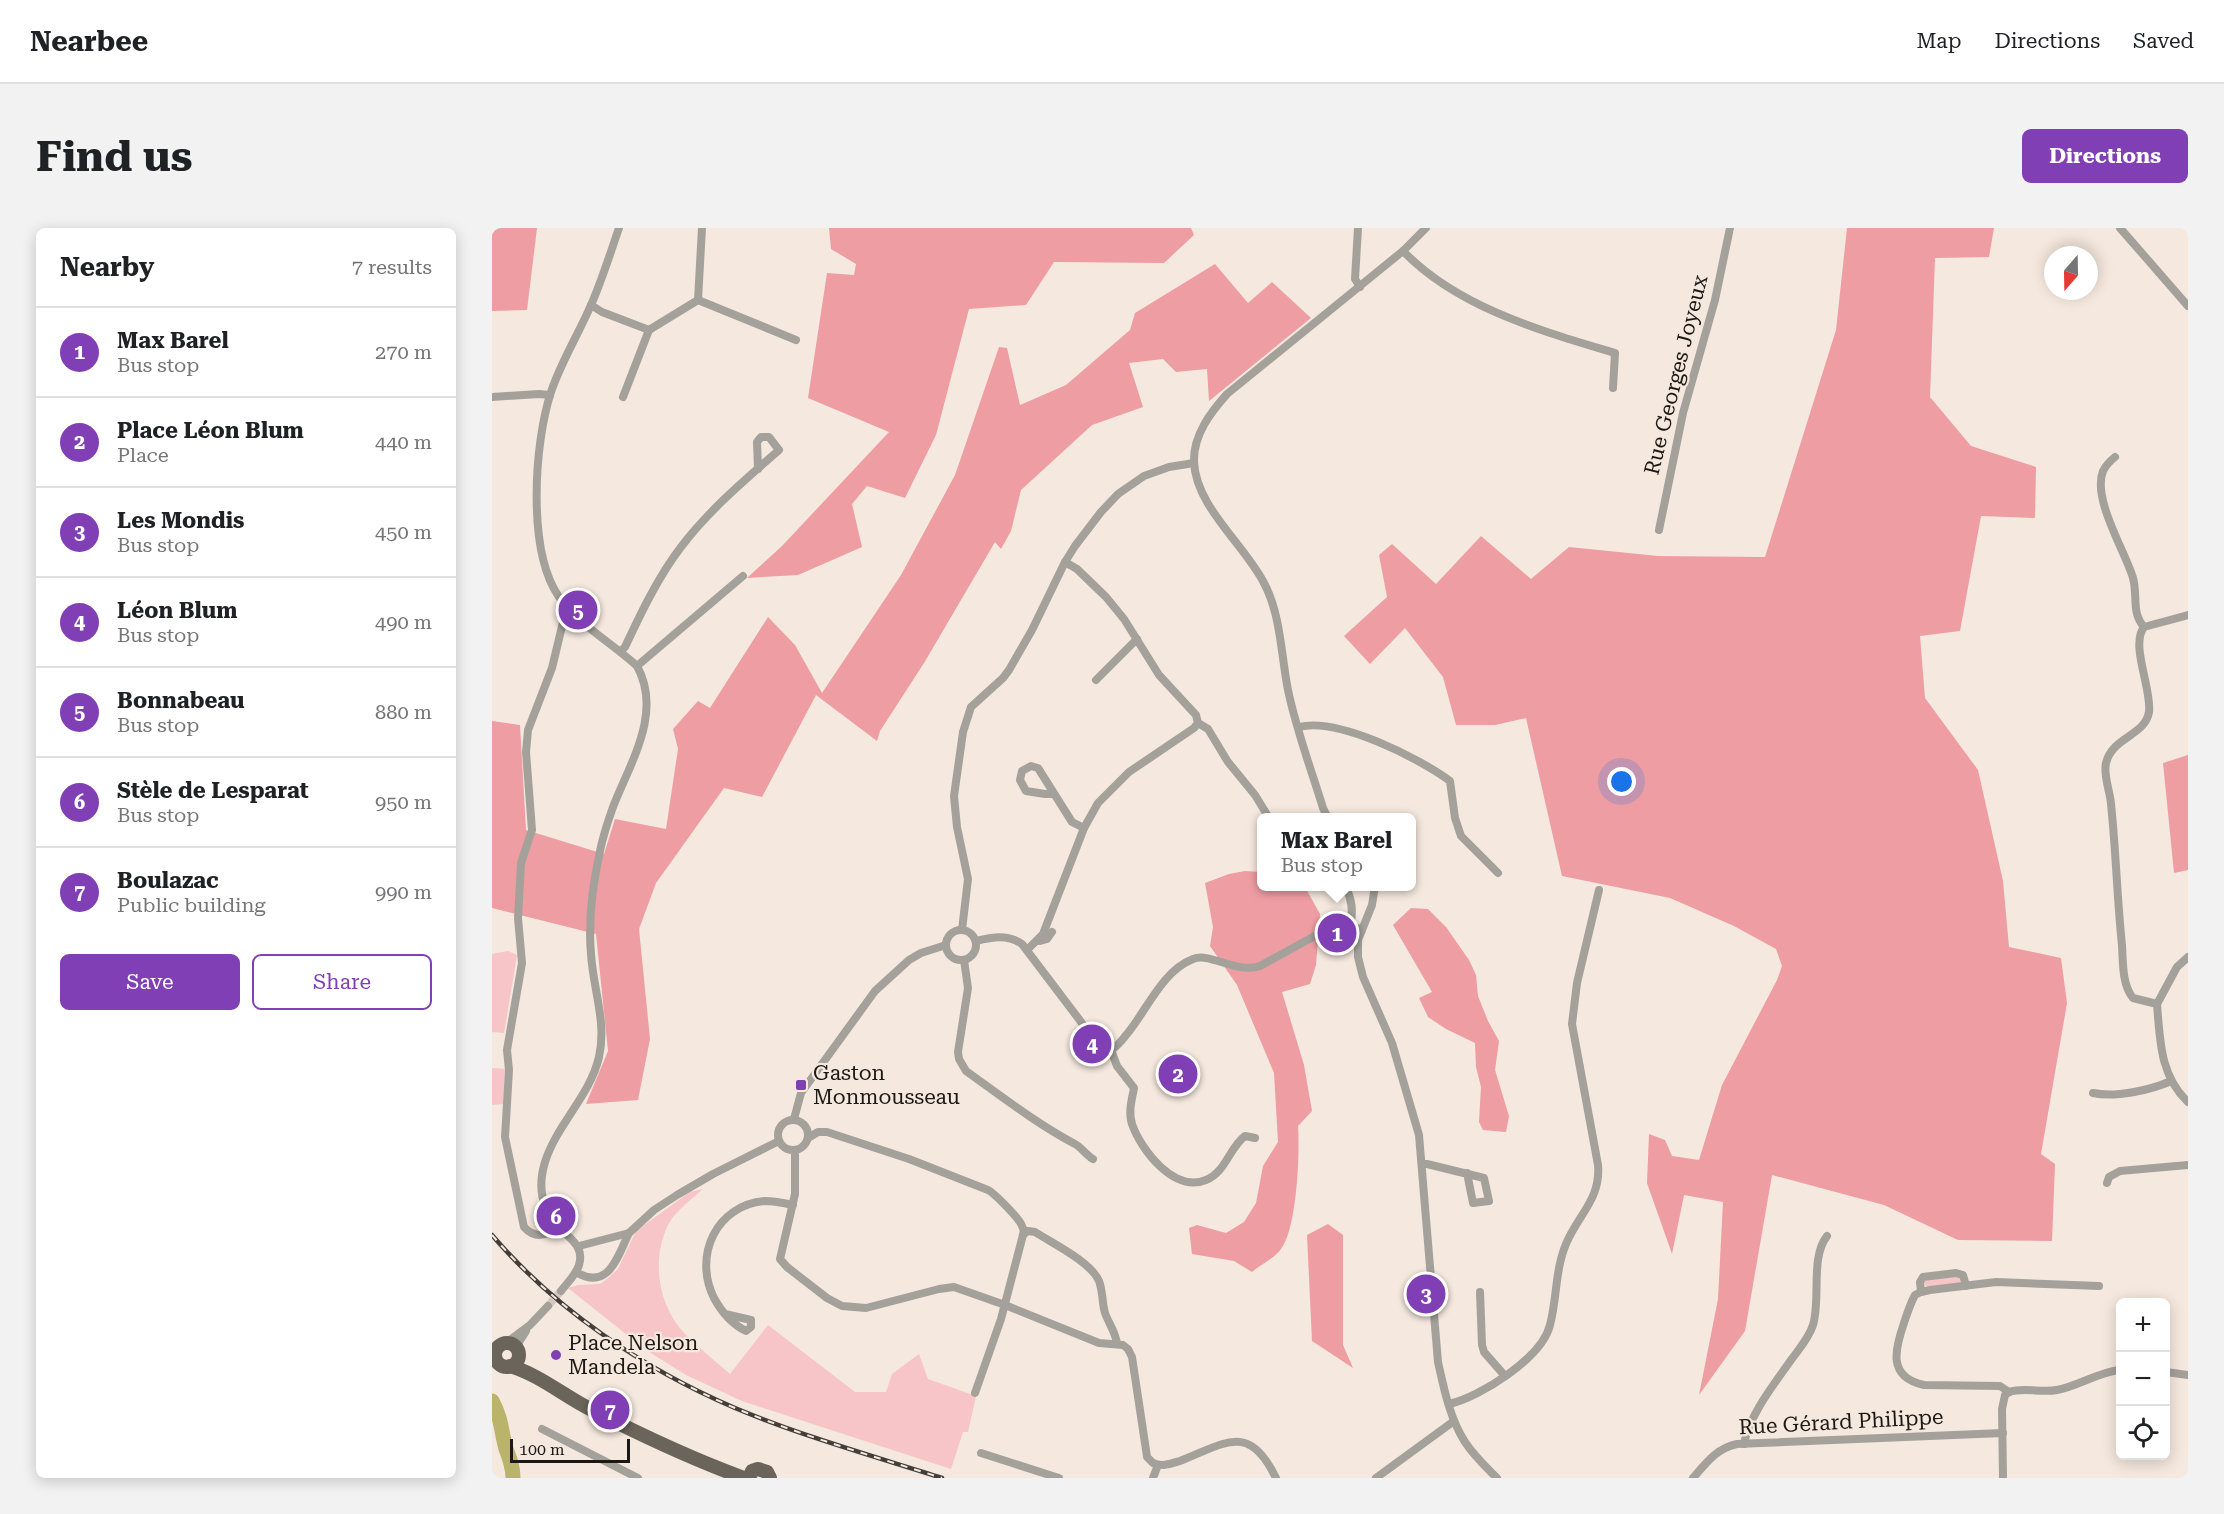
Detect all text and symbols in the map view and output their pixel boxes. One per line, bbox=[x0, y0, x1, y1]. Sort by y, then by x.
text: Nearbee bbox=[30, 25, 148, 58]
text: Map bbox=[1917, 29, 1961, 53]
text: Directions bbox=[1994, 29, 2100, 53]
text: Saved bbox=[2133, 29, 2194, 53]
button: Directions bbox=[2022, 129, 2188, 183]
text: Find us bbox=[36, 132, 193, 181]
north arrow bbox=[2044, 246, 2098, 300]
text: Nearby bbox=[60, 252, 154, 282]
text: 7 results bbox=[352, 255, 432, 279]
street label: Rue Georges Joyeux bbox=[1640, 273, 1712, 477]
text: Max Barel bbox=[117, 328, 229, 353]
text: 1 bbox=[74, 340, 85, 364]
text: 270 m bbox=[375, 340, 432, 364]
text: Bus stop bbox=[117, 353, 199, 377]
text: Place Léon Blum bbox=[117, 418, 304, 443]
text: 2 bbox=[74, 430, 85, 454]
text: 440 m bbox=[375, 430, 432, 454]
text: Place bbox=[117, 443, 169, 467]
text: Les Mondis bbox=[117, 508, 244, 533]
text: 3 bbox=[74, 520, 85, 544]
text: 450 m bbox=[375, 520, 432, 544]
text: Bus stop bbox=[117, 533, 199, 557]
pin: 5 bbox=[558, 588, 598, 632]
text: Léon Blum bbox=[117, 598, 237, 623]
text: 4 bbox=[74, 610, 85, 634]
text: 490 m bbox=[375, 610, 432, 634]
text: Bus stop bbox=[117, 623, 199, 647]
text: Bonnabeau bbox=[117, 688, 244, 713]
text: 5 bbox=[74, 700, 85, 724]
text: 880 m bbox=[375, 700, 432, 724]
text: Bus stop bbox=[117, 713, 199, 737]
your location bbox=[1607, 767, 1636, 796]
text: Stèle de Lesparat bbox=[117, 778, 309, 803]
text: 6 bbox=[74, 790, 85, 814]
text: 950 m bbox=[375, 790, 432, 814]
text: Bus stop bbox=[117, 803, 199, 827]
popup bbox=[1257, 813, 1416, 891]
text: Max Barel bbox=[1281, 828, 1392, 853]
text: Bus stop bbox=[1281, 853, 1363, 877]
text: Boulazac bbox=[117, 868, 219, 893]
text: 7 bbox=[74, 880, 85, 904]
text: 990 m bbox=[375, 880, 432, 904]
text: Public building bbox=[117, 893, 266, 917]
pin: 1 bbox=[1318, 910, 1356, 956]
button: Save bbox=[60, 954, 240, 1010]
button: Share bbox=[252, 954, 432, 1010]
pin: 4 bbox=[1072, 1022, 1112, 1066]
pin: 2 bbox=[1158, 1052, 1198, 1096]
place label: Gaston Monmousseau bbox=[813, 1061, 960, 1109]
marker: Gaston Monmousseau bbox=[794, 1078, 808, 1092]
pin: 6 bbox=[536, 1194, 576, 1238]
pin: 3 bbox=[1406, 1272, 1446, 1316]
map controls bbox=[2116, 1298, 2170, 1460]
button: + bbox=[2116, 1298, 2170, 1352]
place label: Place Nelson Mandela bbox=[568, 1331, 699, 1379]
marker: Place Nelson Mandela bbox=[549, 1348, 563, 1362]
button: − bbox=[2116, 1352, 2170, 1406]
pin: 7 bbox=[590, 1388, 630, 1432]
street label: Rue Gérard Philippe bbox=[1738, 1405, 1944, 1439]
button: locate bbox=[2116, 1406, 2170, 1460]
scale bar bbox=[510, 1436, 630, 1464]
text: 100 m bbox=[519, 1440, 565, 1459]

